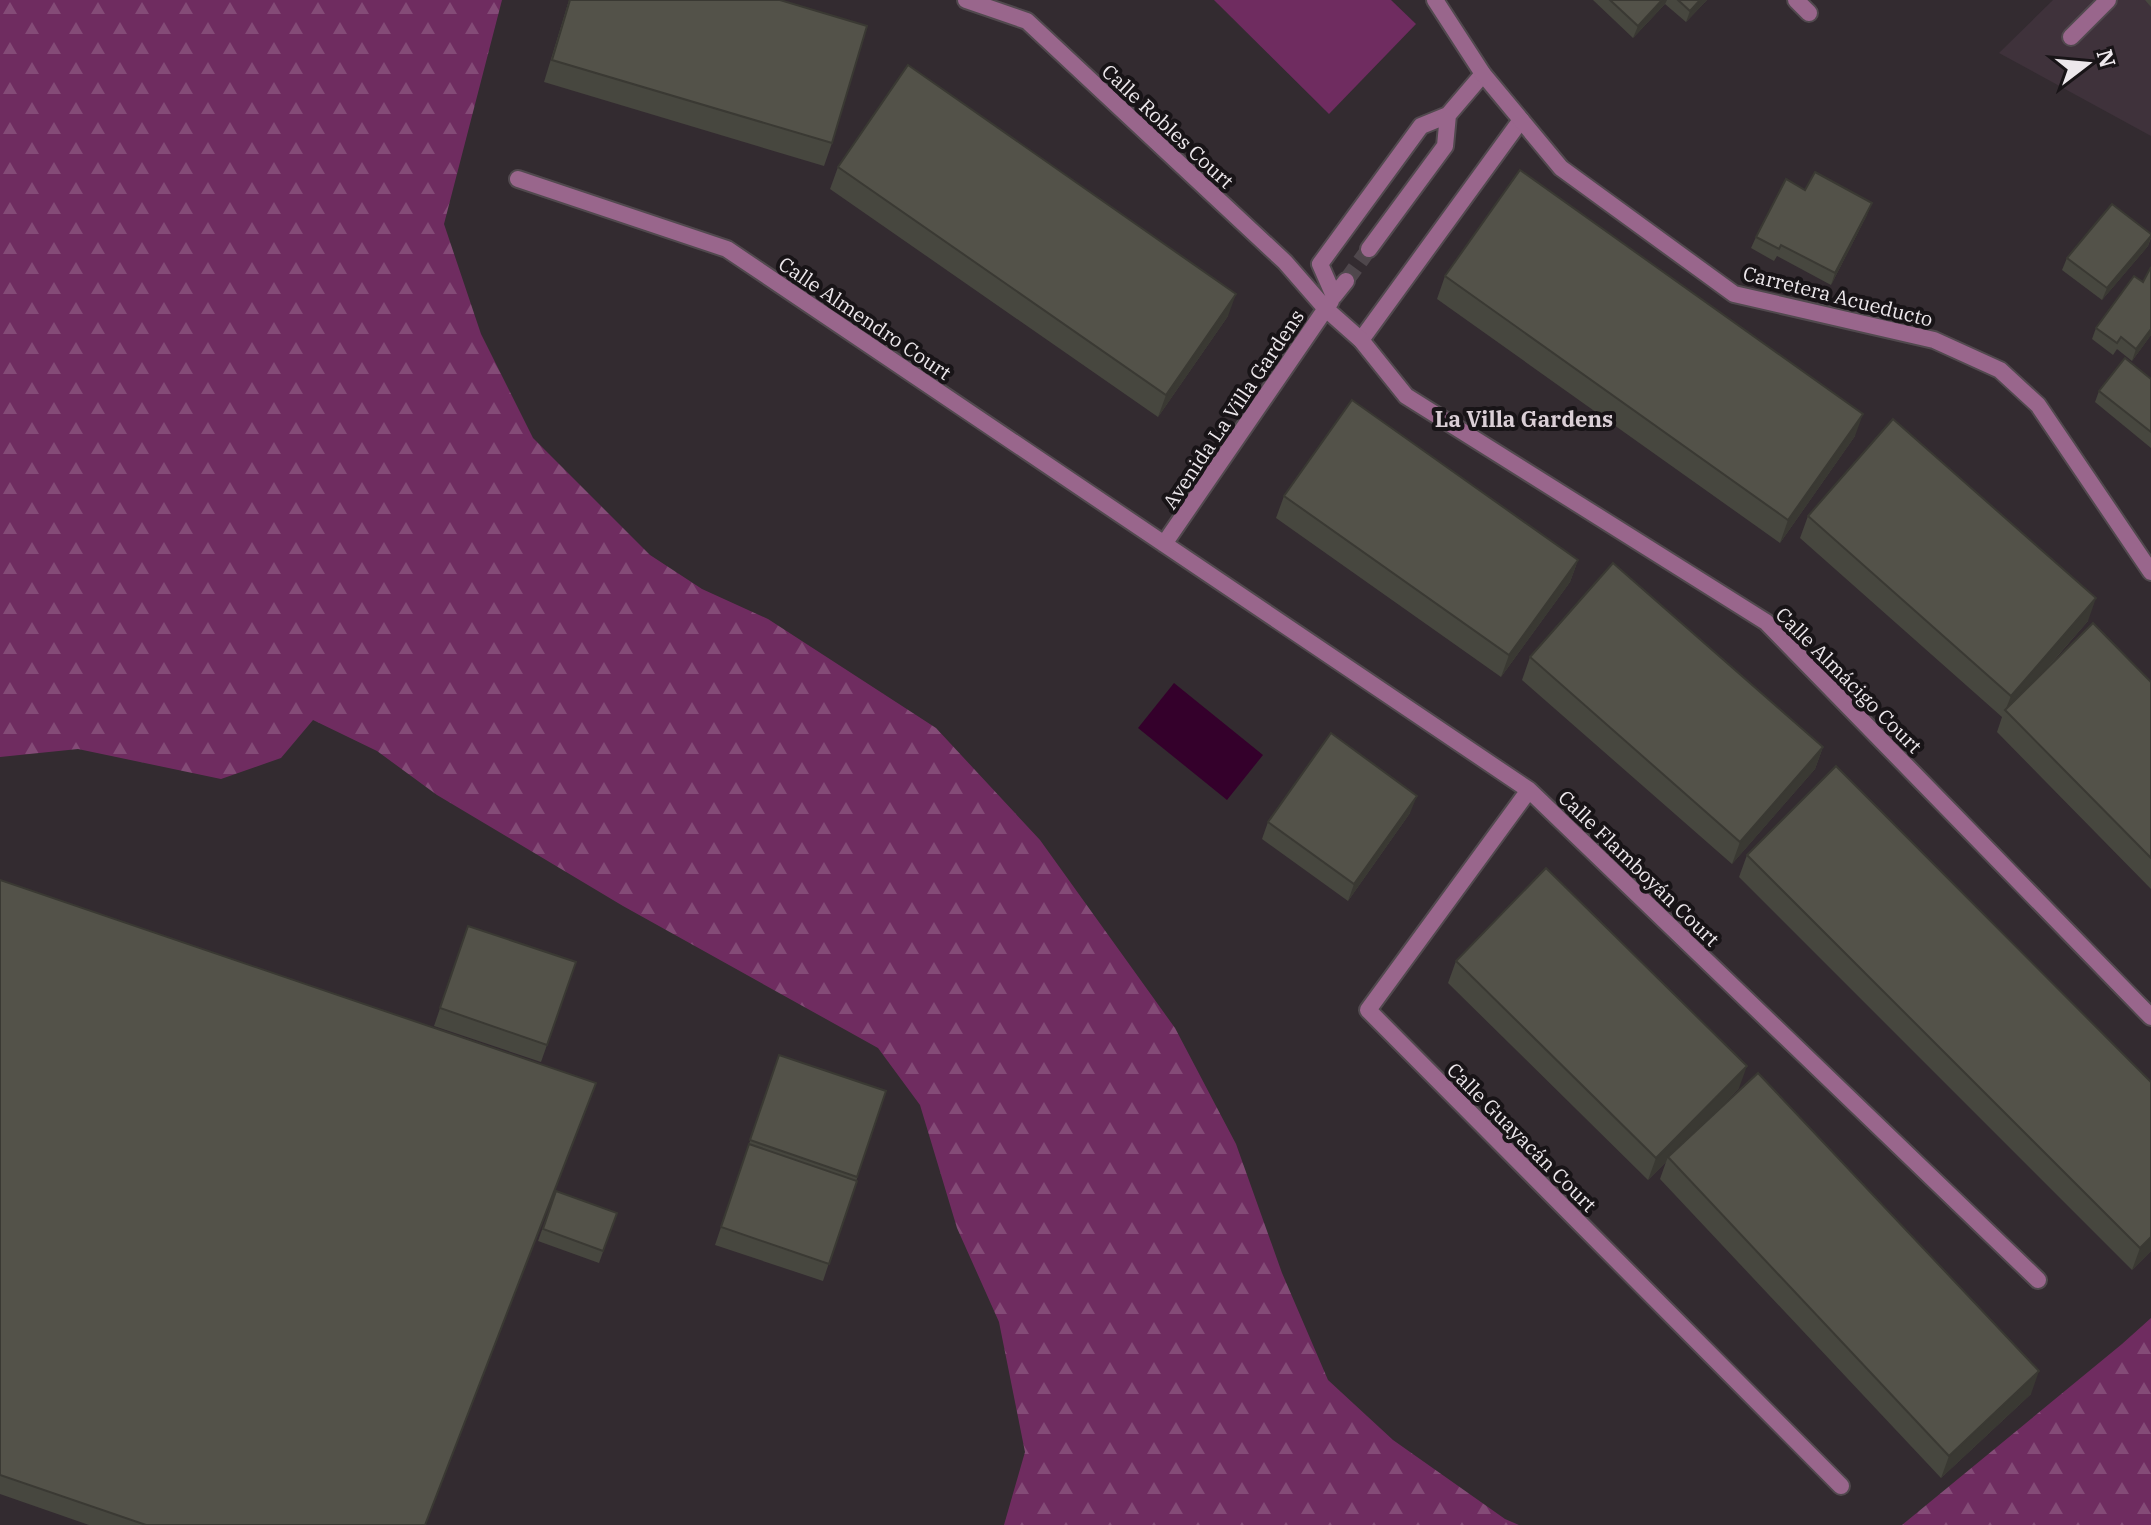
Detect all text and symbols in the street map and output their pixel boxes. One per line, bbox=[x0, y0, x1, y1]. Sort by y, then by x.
north arrow bbox=[2047, 24, 2127, 104]
text: N bbox=[2090, 46, 2123, 71]
street label: Calle Robles Court bbox=[1096, 58, 1240, 194]
street label: Calle Almendro Court bbox=[773, 250, 957, 386]
street label: Carretera Acueducto bbox=[1740, 259, 1936, 333]
street label: Avenida La Villa Gardens bbox=[1156, 304, 1310, 514]
district label: La Villa Gardens bbox=[1435, 404, 1613, 433]
street label: Calle Almácigo Court bbox=[1770, 601, 1928, 759]
street label: Calle Flamboyán Court bbox=[1553, 784, 1725, 952]
street label: Calle Guayacán Court bbox=[1441, 1056, 1603, 1218]

